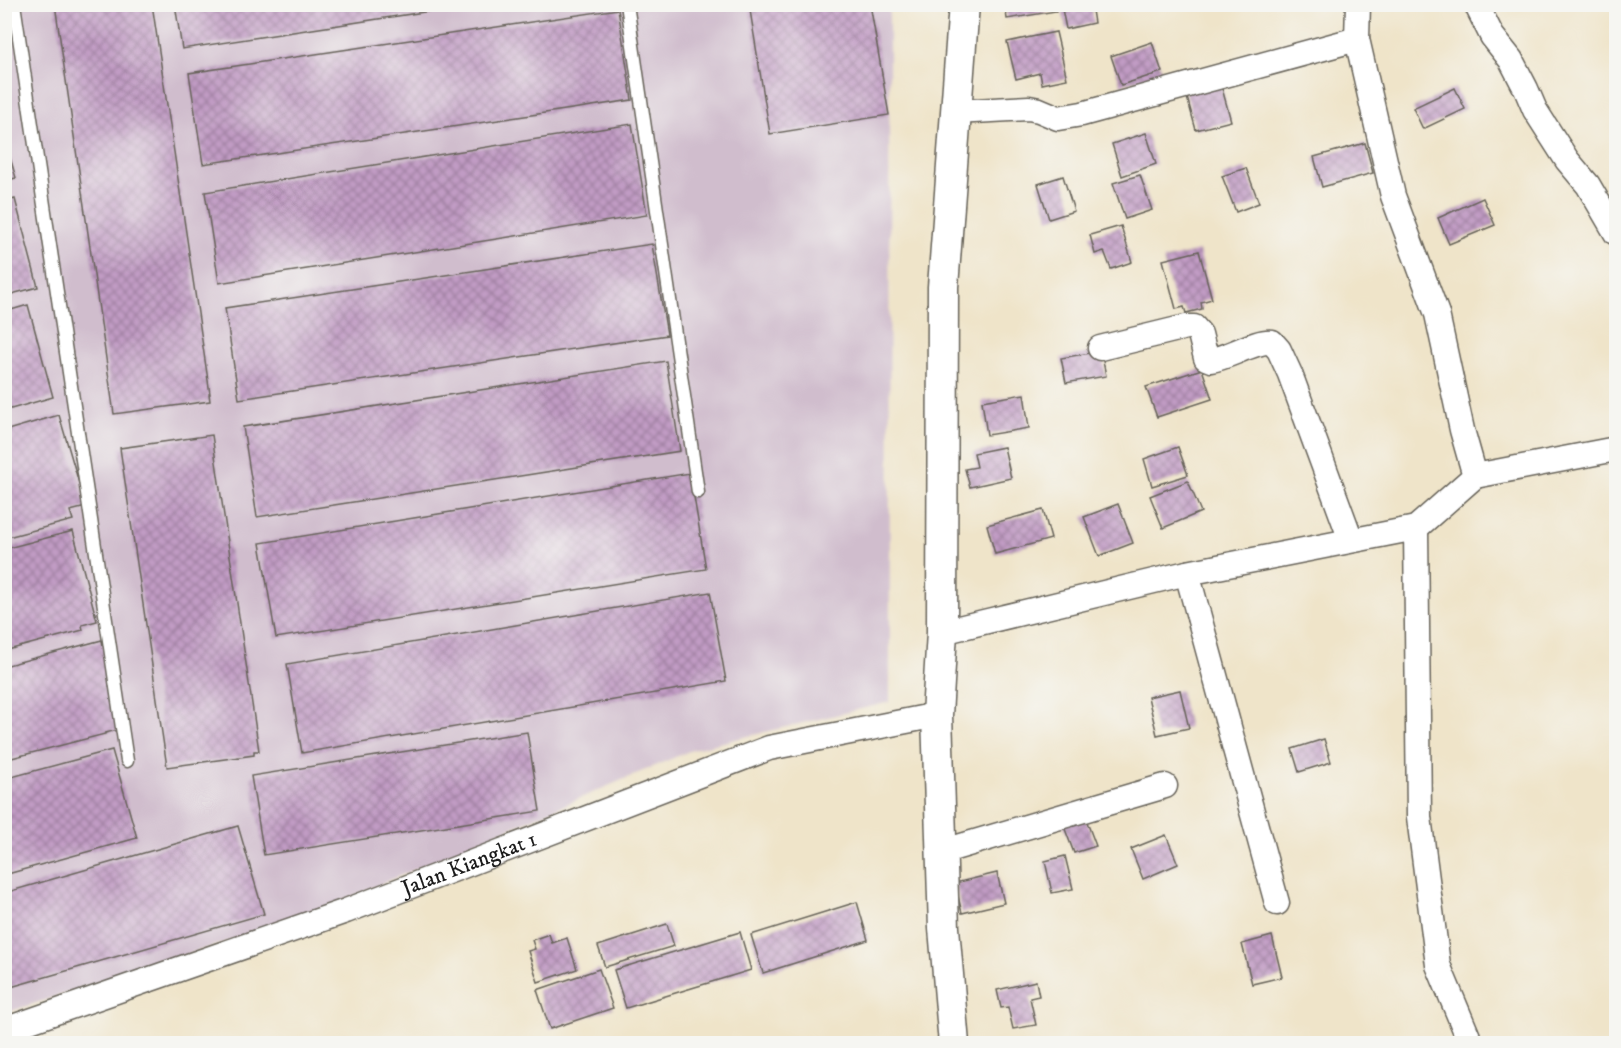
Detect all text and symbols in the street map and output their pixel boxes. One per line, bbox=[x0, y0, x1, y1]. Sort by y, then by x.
street label: Jalan Kiangkat 1 bbox=[396, 825, 540, 903]

